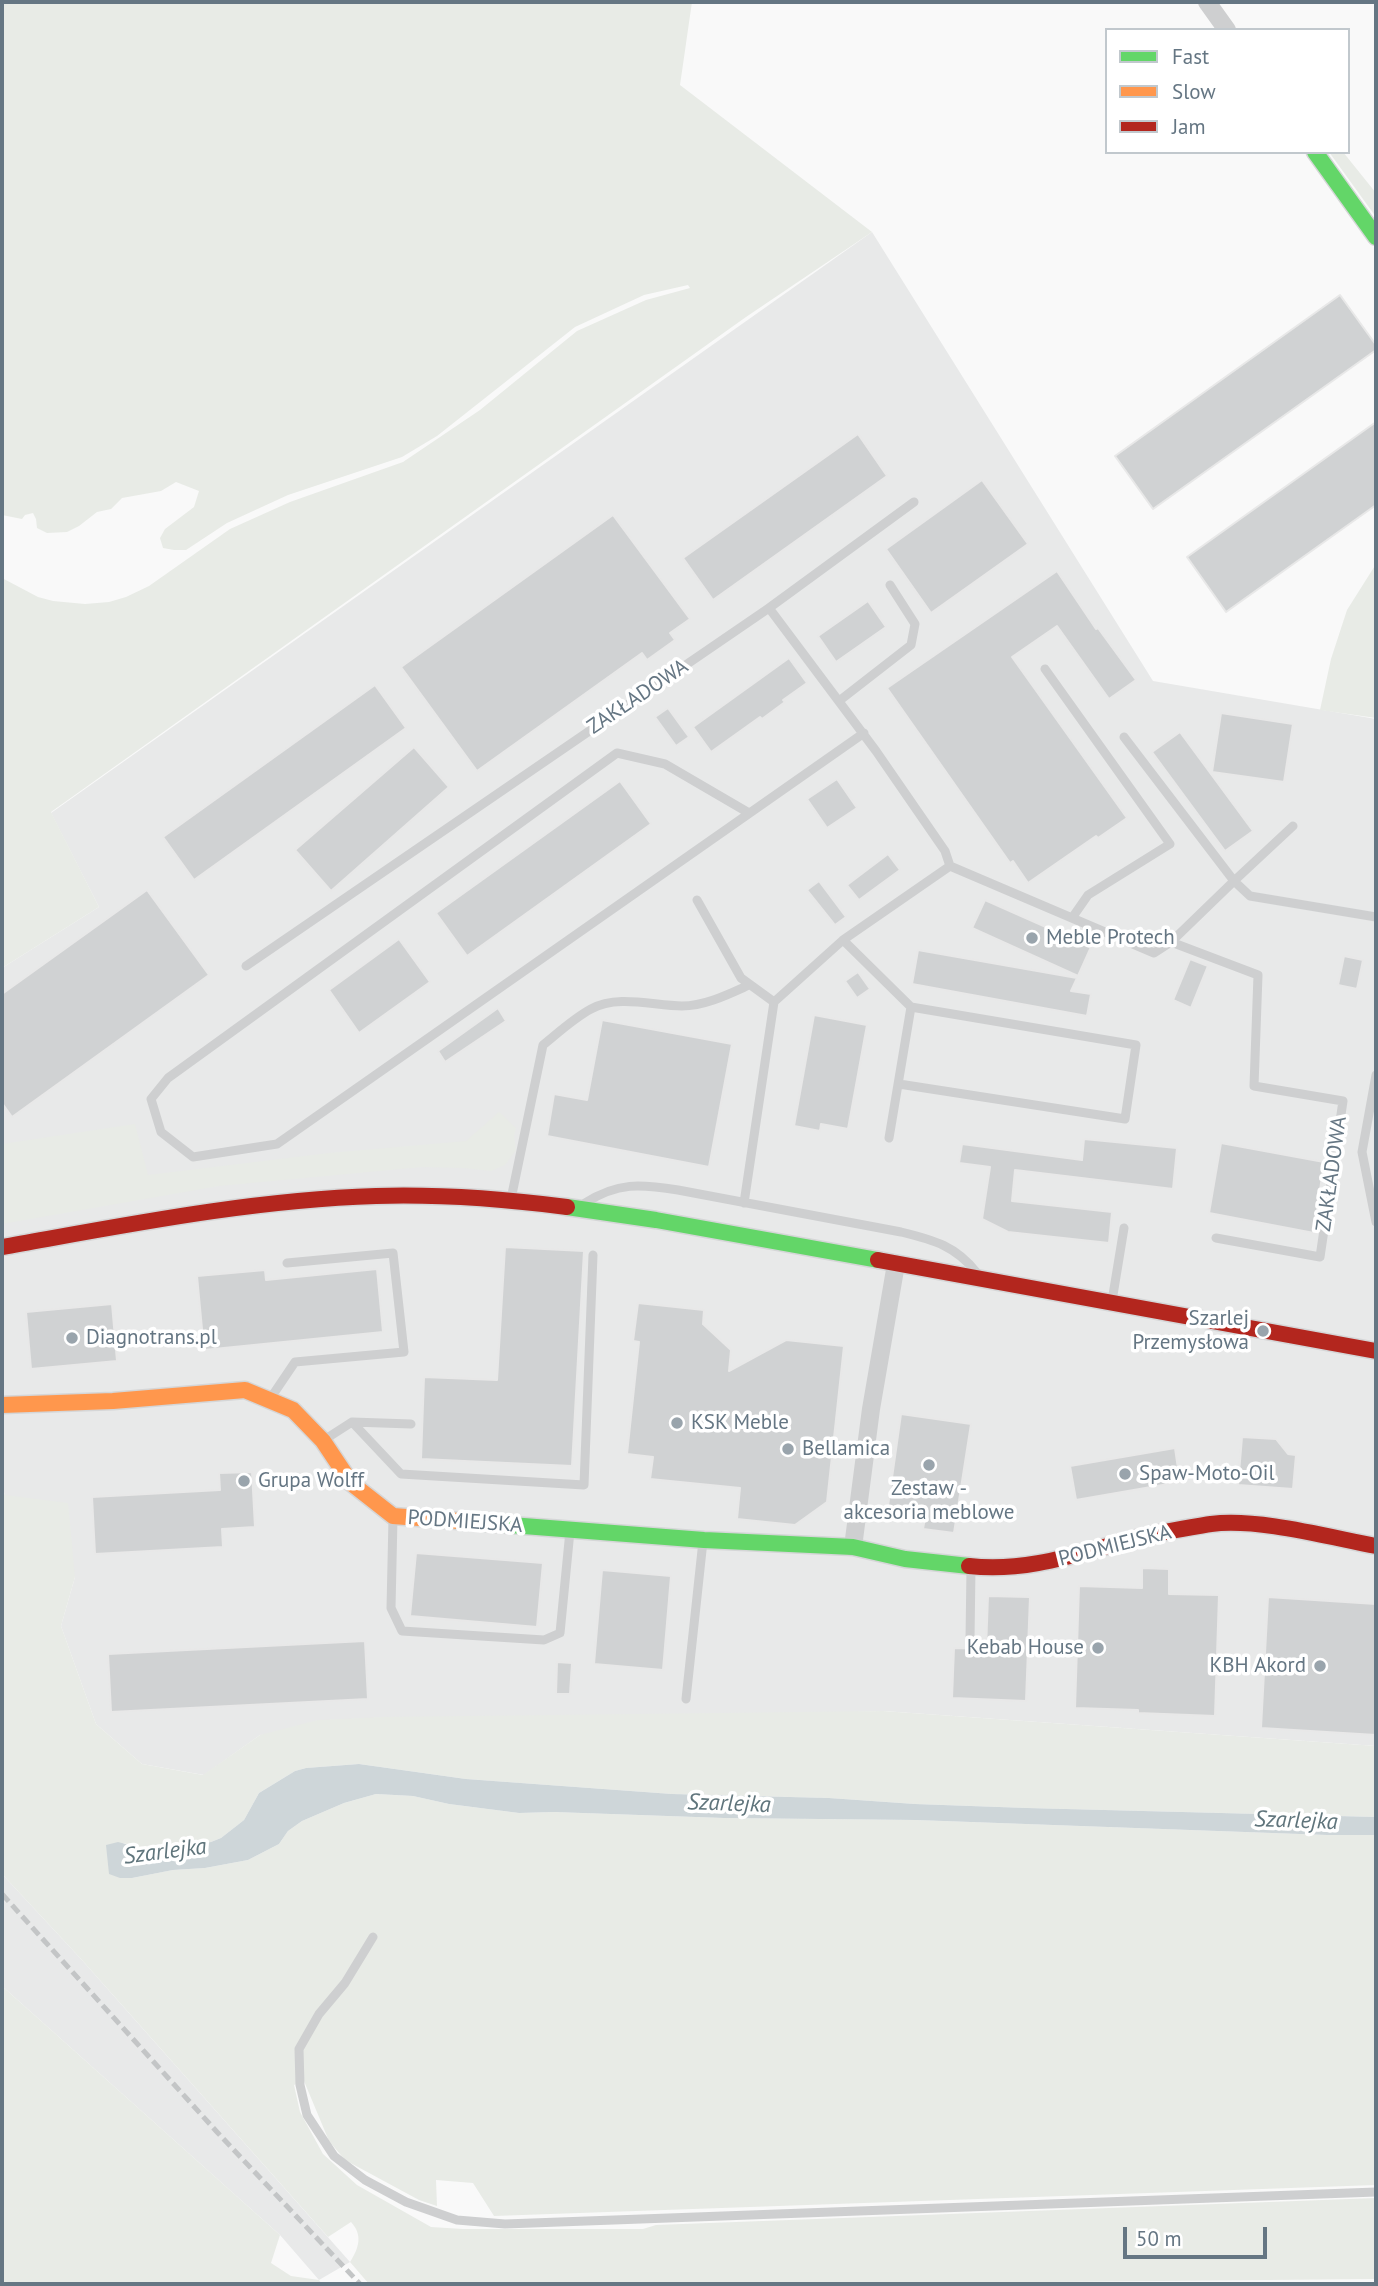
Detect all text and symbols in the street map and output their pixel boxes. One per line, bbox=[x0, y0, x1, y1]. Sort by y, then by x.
legend bbox=[1105, 28, 1350, 154]
text: Fast bbox=[1172, 43, 1209, 70]
text: Slow bbox=[1172, 78, 1216, 105]
text: Jam bbox=[1172, 113, 1206, 140]
street label: ZAKŁADOWA bbox=[583, 654, 693, 740]
place label: Meble Protech bbox=[1046, 925, 1175, 951]
marker: Meble Protech bbox=[1024, 930, 1040, 946]
street label: ZAKŁADOWA bbox=[1311, 1115, 1353, 1233]
place label: Szarlej Przemysłowa bbox=[1132, 1306, 1249, 1356]
marker: Szarlej Przemysłowa bbox=[1255, 1323, 1271, 1339]
place label: Diagnotrans.pl bbox=[86, 1325, 217, 1351]
marker: Diagnotrans.pl bbox=[64, 1330, 80, 1346]
place label: KSK Meble bbox=[691, 1410, 789, 1436]
marker: KSK Meble bbox=[669, 1415, 685, 1431]
place label: Bellamica bbox=[802, 1436, 890, 1462]
marker: Bellamica bbox=[780, 1441, 796, 1457]
marker: Zestaw - akcesoria meblowe bbox=[921, 1457, 937, 1473]
place label: Spaw-Moto-Oil bbox=[1139, 1461, 1275, 1487]
marker: Spaw-Moto-Oil bbox=[1117, 1466, 1133, 1482]
place label: Grupa Wolff bbox=[258, 1468, 364, 1494]
marker: Grupa Wolff bbox=[236, 1473, 252, 1489]
place label: Zestaw - akcesoria meblowe bbox=[844, 1476, 1014, 1526]
street label: PODMIEJSKA bbox=[407, 1505, 523, 1539]
street label: PODMIEJSKA bbox=[1056, 1520, 1174, 1572]
place label: Kebab House bbox=[967, 1635, 1084, 1661]
marker: Kebab House bbox=[1090, 1640, 1106, 1656]
place label: KBH Akord bbox=[1209, 1653, 1306, 1679]
marker: KBH Akord bbox=[1312, 1658, 1328, 1674]
water label: Szarlejka bbox=[687, 1789, 771, 1819]
water label: Szarlejka bbox=[1254, 1806, 1338, 1836]
water label: Szarlejka bbox=[122, 1833, 208, 1871]
scale bar bbox=[1126, 2212, 1270, 2256]
text: 50 m bbox=[1136, 2225, 1182, 2252]

